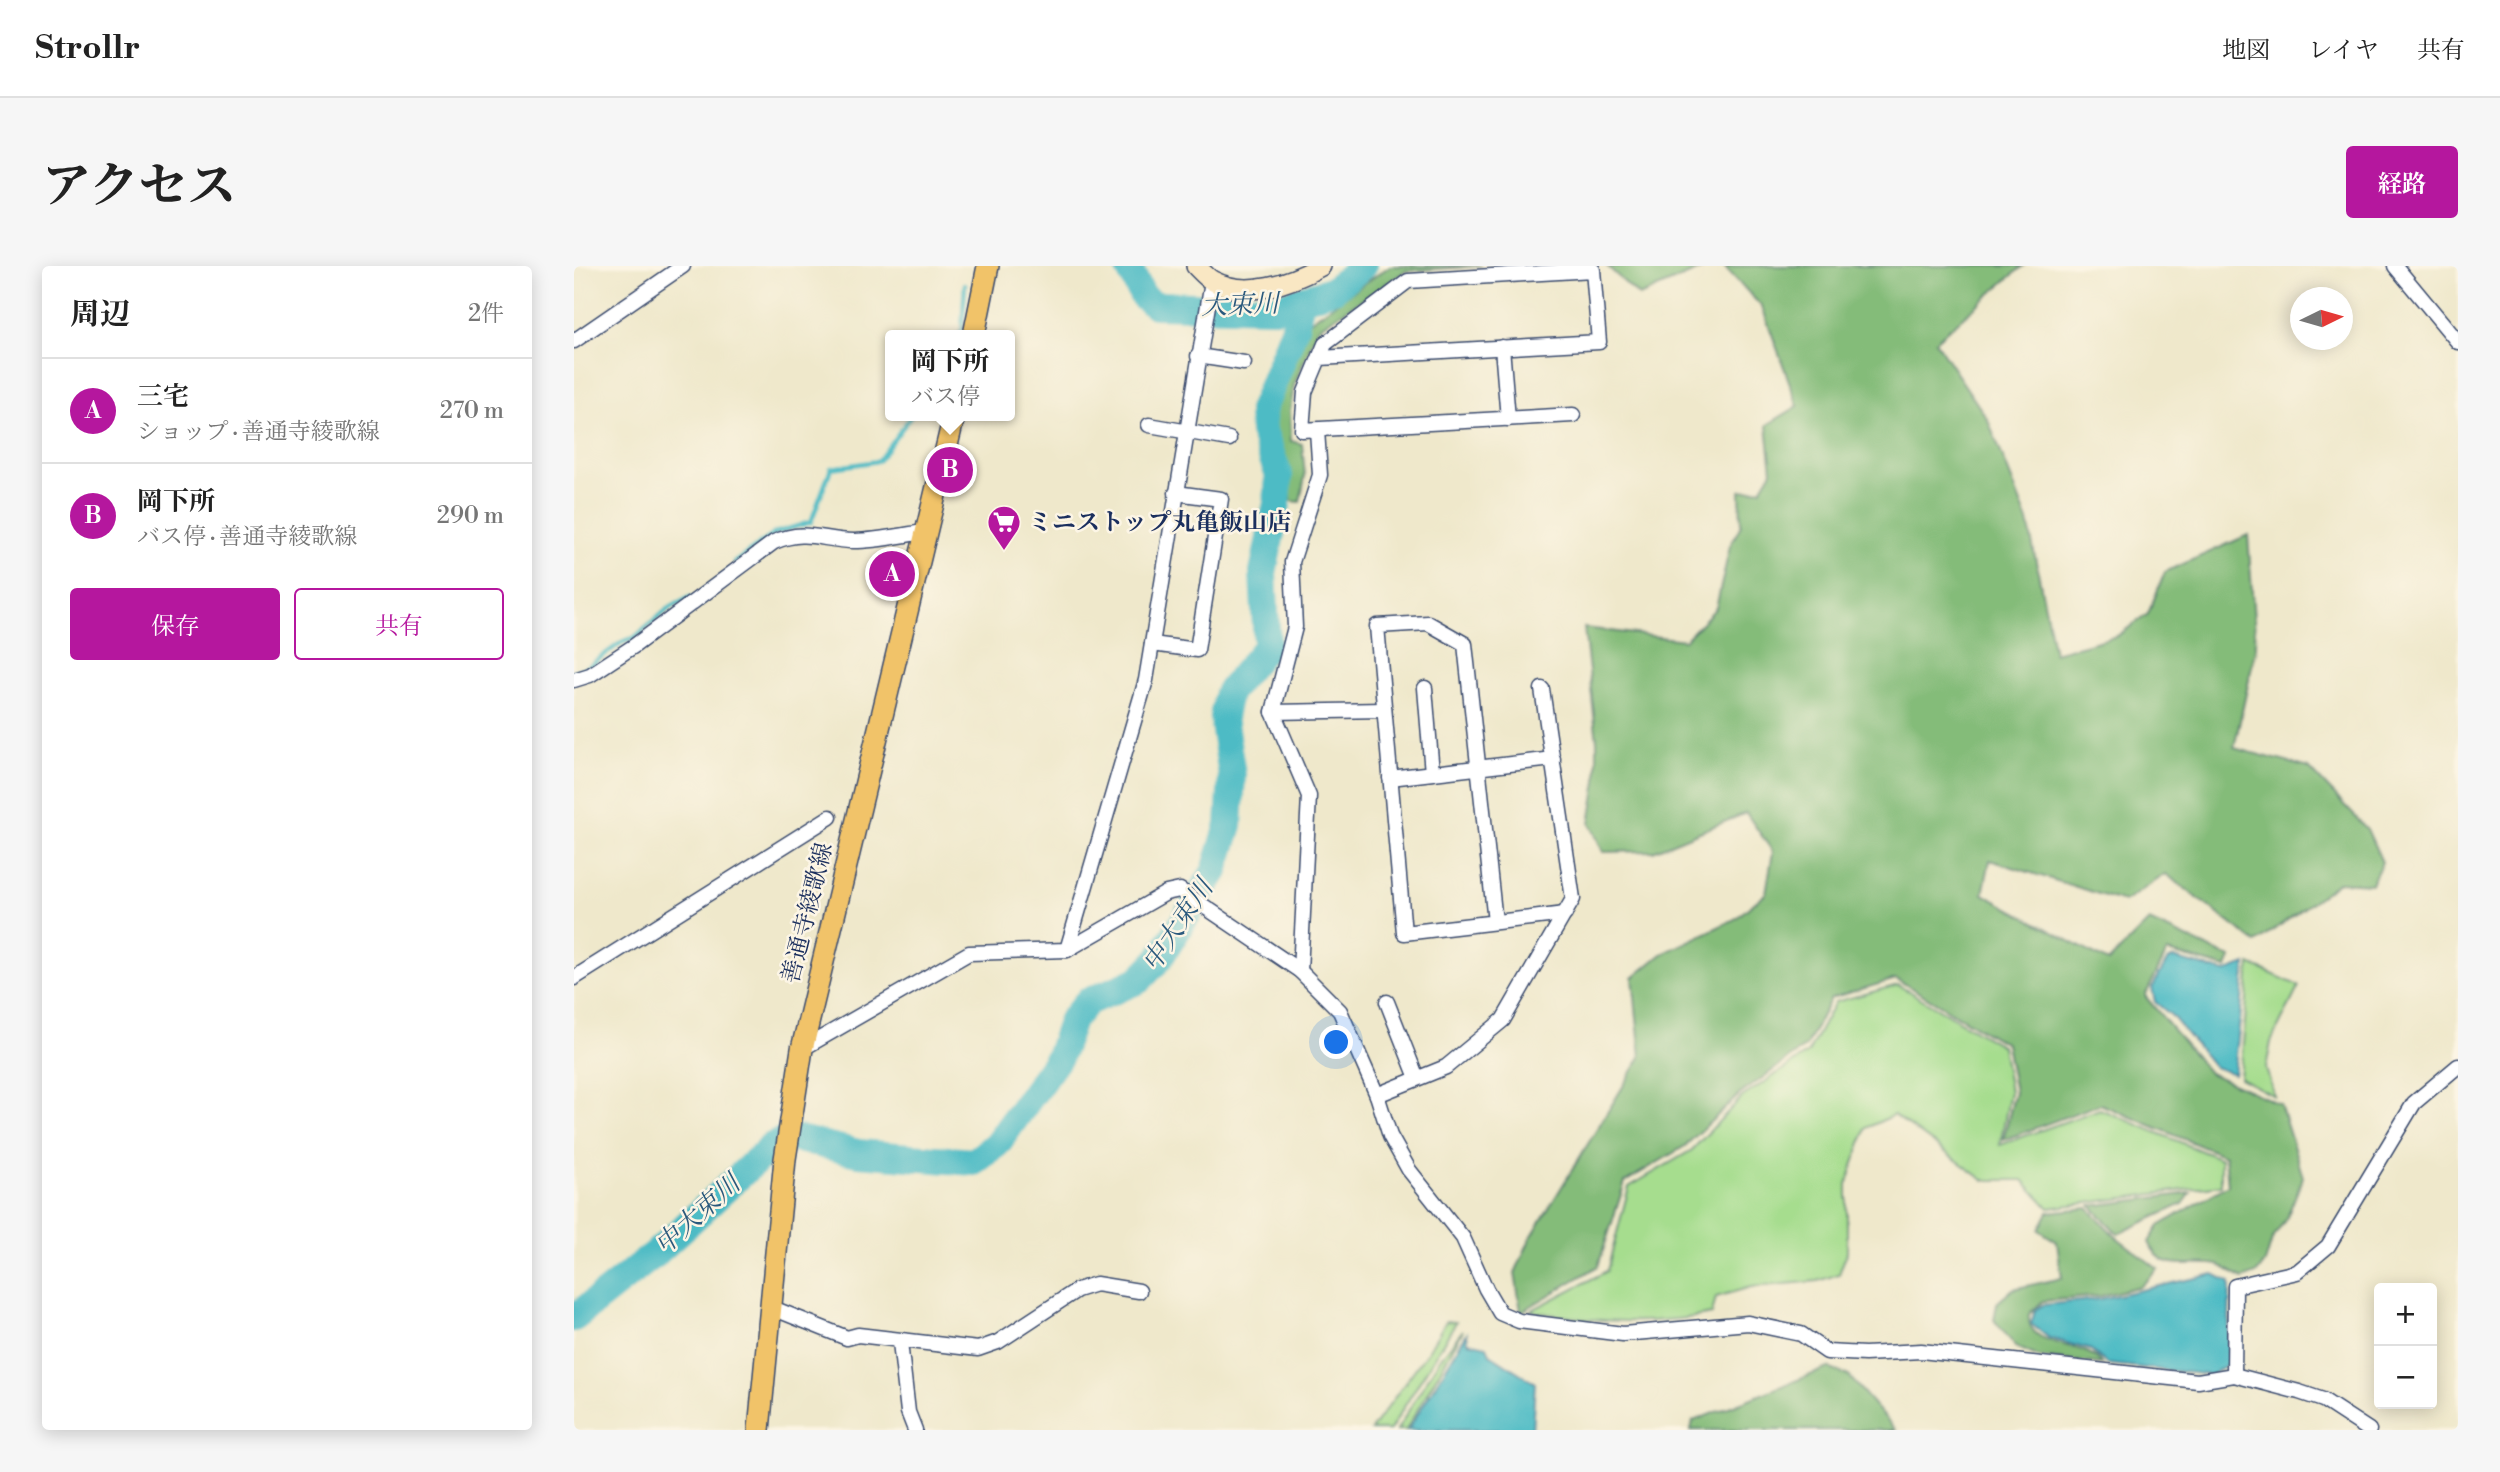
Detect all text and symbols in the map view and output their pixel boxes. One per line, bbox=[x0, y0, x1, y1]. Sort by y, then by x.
text: Strollr bbox=[35, 28, 140, 69]
text: 地図 bbox=[2222, 36, 2270, 66]
text: レイヤ bbox=[2308, 36, 2379, 66]
text: 共有 bbox=[2417, 36, 2465, 66]
button: 経路 bbox=[2346, 146, 2458, 218]
text: アクセス bbox=[42, 157, 237, 218]
north arrow bbox=[2290, 287, 2353, 350]
water label: 大束川 bbox=[1200, 288, 1283, 322]
text: 周辺 bbox=[70, 296, 130, 334]
text: 2件 bbox=[468, 300, 504, 328]
popup bbox=[885, 330, 1015, 421]
text: 岡下所 bbox=[911, 346, 989, 378]
text: 三宅 bbox=[137, 381, 189, 413]
text: バス停 bbox=[911, 383, 980, 411]
text: A bbox=[85, 397, 101, 425]
text: 270 m bbox=[440, 397, 504, 425]
text: ショップ · 善通寺綾歌線 bbox=[137, 418, 380, 446]
pin: B bbox=[927, 444, 973, 496]
text: 岡下所 bbox=[137, 486, 215, 518]
text: B bbox=[84, 502, 102, 530]
text: 290 m bbox=[437, 502, 504, 530]
supermarket icon: ミニストップ丸亀飯山店 bbox=[985, 503, 1023, 552]
place label: ミニストップ丸亀飯山店 bbox=[1028, 508, 1291, 538]
text: バス停 · 善通寺綾歌線 bbox=[137, 523, 357, 551]
pin: A bbox=[869, 548, 915, 600]
button: 保存 bbox=[70, 588, 280, 660]
button: 共有 bbox=[294, 588, 504, 660]
street label: 善通寺綾歌線 bbox=[776, 840, 840, 987]
water label: 中大束川 bbox=[1135, 871, 1222, 978]
your location bbox=[1319, 1025, 1353, 1059]
water label: 中大束川 bbox=[648, 1166, 749, 1261]
map controls bbox=[2374, 1283, 2437, 1409]
button: + bbox=[2374, 1283, 2437, 1346]
button: − bbox=[2374, 1346, 2437, 1409]

